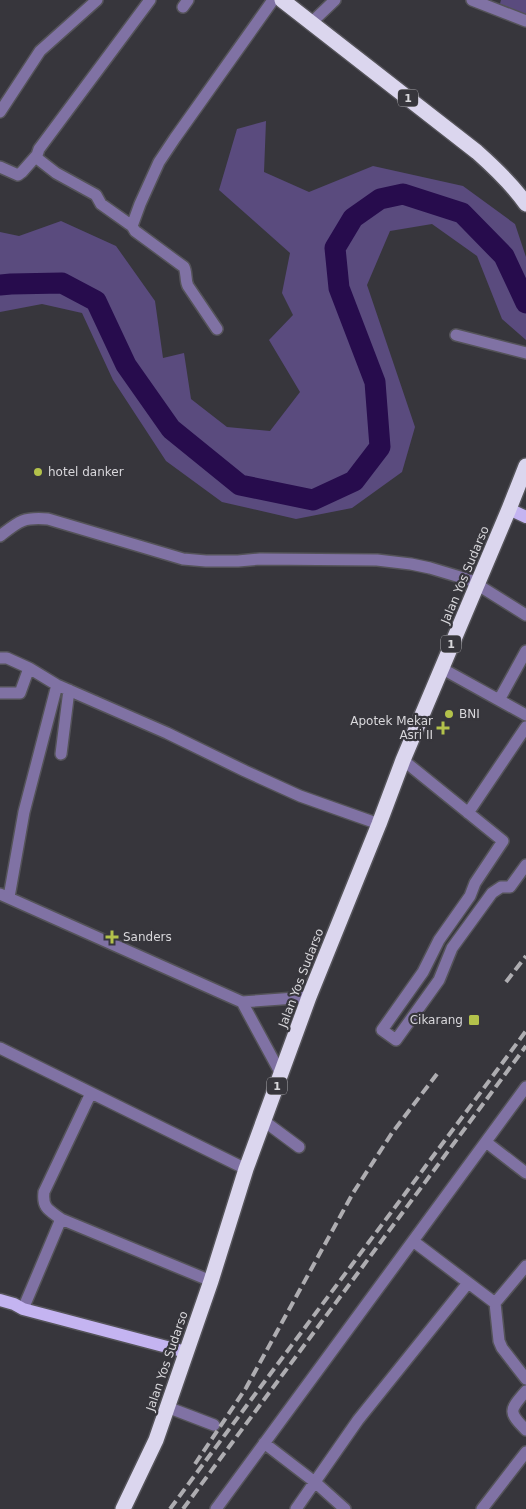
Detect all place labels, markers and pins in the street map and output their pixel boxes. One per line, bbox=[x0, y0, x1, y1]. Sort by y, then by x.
place label: hotel danker bbox=[48, 465, 124, 479]
marker: hotel danker bbox=[32, 466, 44, 478]
place label: BNI bbox=[459, 707, 480, 721]
marker: BNI bbox=[443, 708, 455, 720]
place label: Apotek Mekar Asri II bbox=[350, 714, 433, 742]
marker: Apotek Mekar Asri II bbox=[437, 722, 449, 734]
marker: Sanders bbox=[105, 930, 119, 944]
place label: Sanders bbox=[123, 930, 172, 944]
place label: Cikarang bbox=[410, 1013, 463, 1027]
marker: Cikarang bbox=[467, 1013, 481, 1027]

